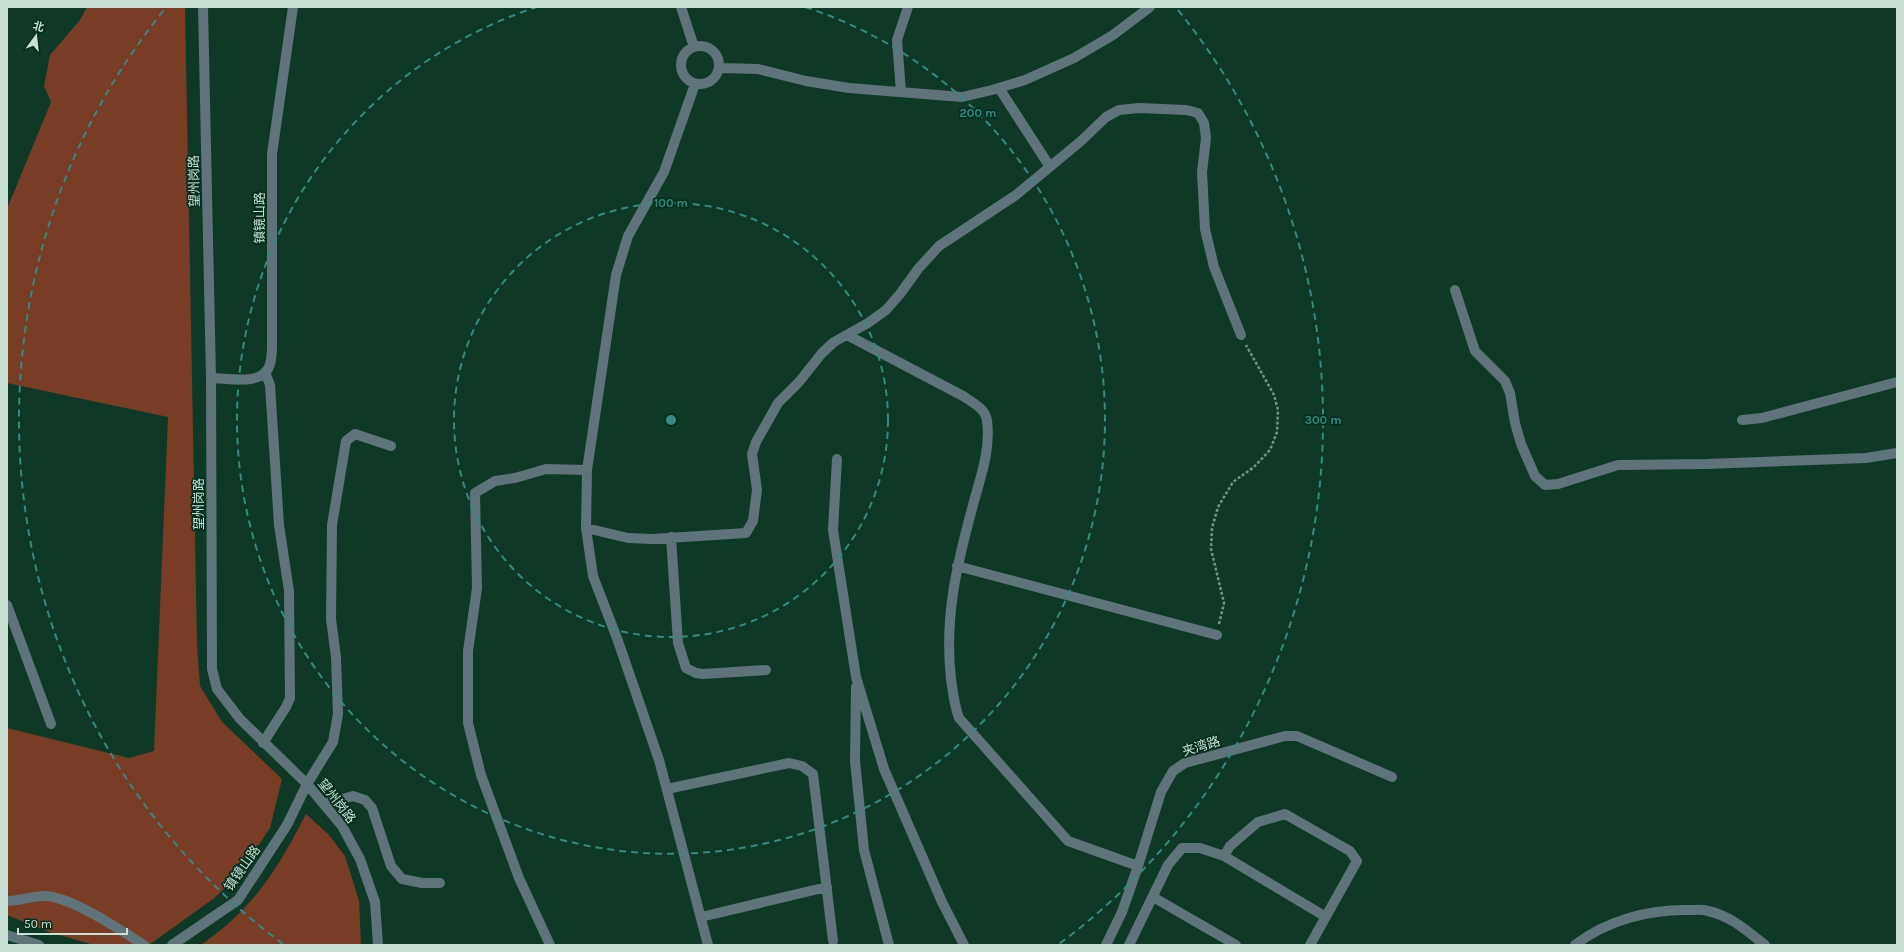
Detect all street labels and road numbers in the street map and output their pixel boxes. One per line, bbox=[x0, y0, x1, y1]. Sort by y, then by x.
street label: 望州岗路 bbox=[186, 155, 202, 207]
street label: 镇镜山路 bbox=[252, 192, 267, 244]
street label: 望州岗路 bbox=[191, 478, 206, 530]
street label: 夹湾路 bbox=[1180, 733, 1222, 759]
street label: 望州岗路 bbox=[315, 776, 359, 826]
street label: 镇镜山路 bbox=[221, 842, 263, 894]

